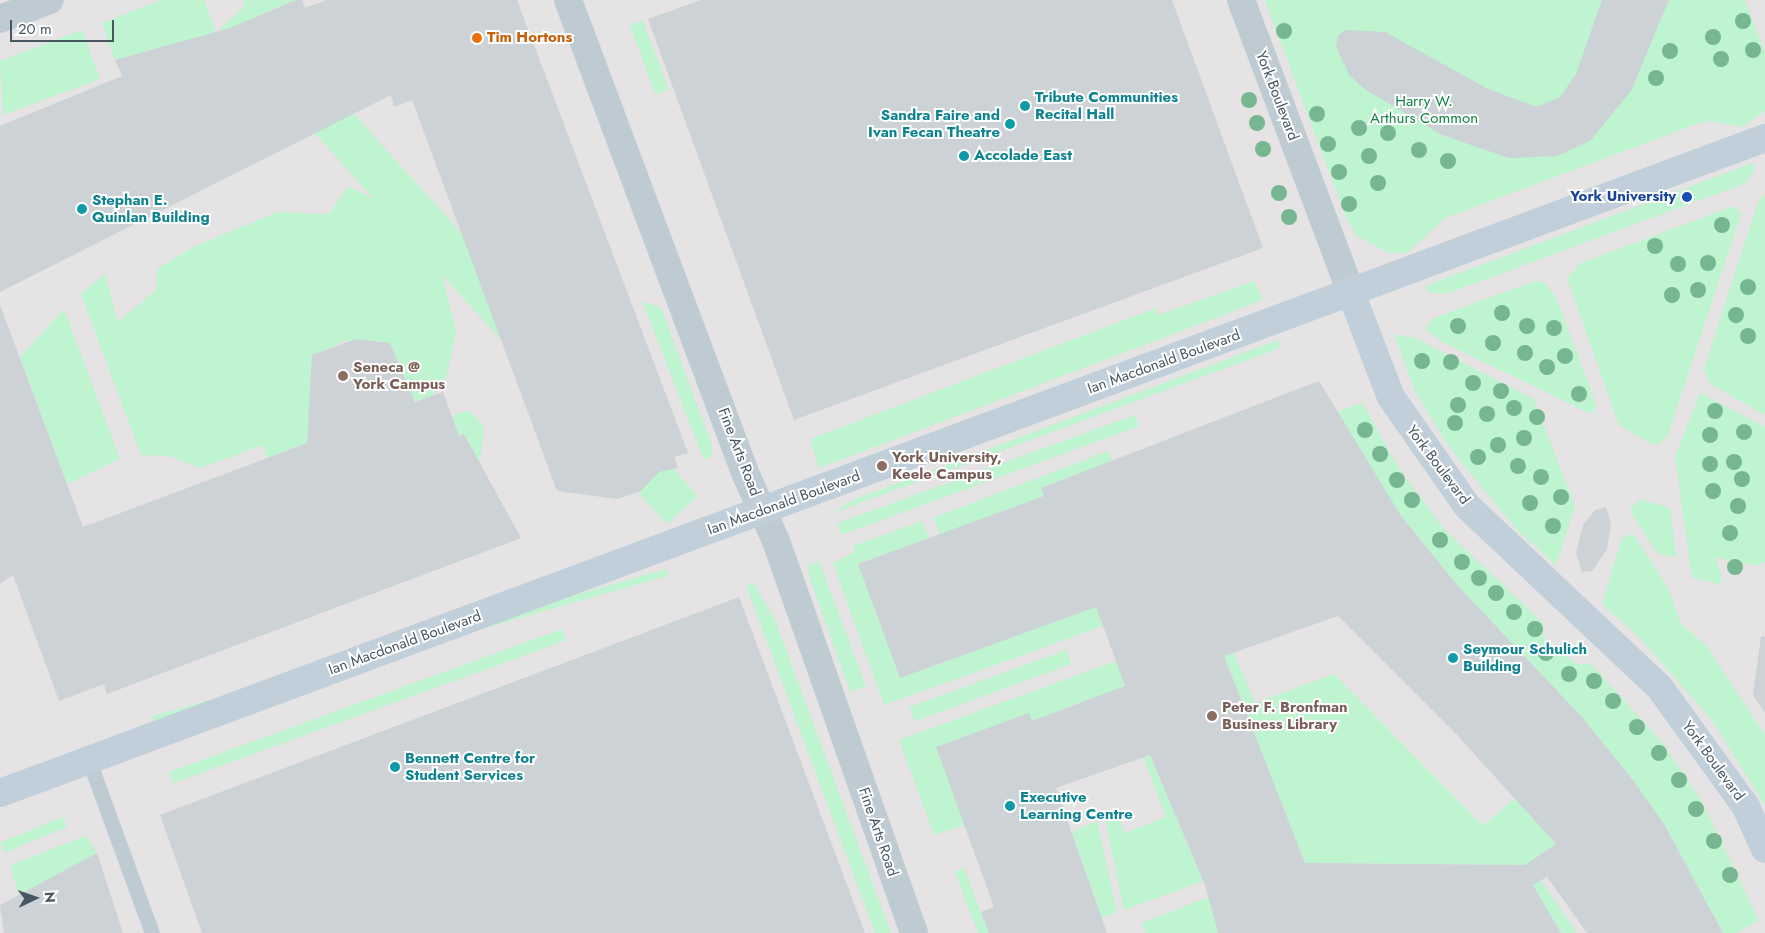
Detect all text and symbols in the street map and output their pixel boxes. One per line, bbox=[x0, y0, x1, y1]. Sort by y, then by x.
scale bar bbox=[12, 10, 116, 42]
text: 20 m bbox=[18, 18, 52, 40]
place label: Tim Hortons bbox=[487, 29, 572, 47]
marker: Tim Hortons bbox=[471, 32, 483, 44]
street label: York Boulevard bbox=[1252, 49, 1302, 143]
place label: Tribute Communities Recital Hall bbox=[1035, 88, 1178, 123]
park label: Harry W. Arthurs Common bbox=[1370, 92, 1478, 127]
marker: Tribute Communities Recital Hall bbox=[1019, 100, 1031, 112]
place label: Sandra Faire and Ivan Fecan Theatre bbox=[868, 106, 1000, 141]
marker: Sandra Faire and Ivan Fecan Theatre bbox=[1004, 118, 1016, 130]
place label: Accolade East bbox=[974, 147, 1072, 165]
marker: Accolade East bbox=[958, 150, 970, 162]
place label: York University bbox=[1570, 188, 1676, 206]
marker: York University bbox=[1680, 190, 1694, 204]
place label: Stephan E. Quinlan Building bbox=[92, 191, 210, 226]
marker: Stephan E. Quinlan Building bbox=[76, 203, 88, 215]
street label: Ian Macdonald Boulevard bbox=[1085, 326, 1243, 398]
place label: Seneca @ York Campus bbox=[353, 358, 445, 393]
marker: Seneca @ York Campus bbox=[337, 370, 349, 382]
street label: Fine Arts Road bbox=[714, 405, 764, 499]
street label: York Boulevard bbox=[1402, 422, 1474, 508]
place label: York University, Keele Campus bbox=[892, 448, 1002, 483]
marker: York University, Keele Campus bbox=[876, 460, 888, 472]
street label: Ian Macdonald Boulevard bbox=[705, 467, 863, 539]
street label: Ian Macdonald Boulevard bbox=[326, 607, 484, 679]
place label: Seymour Schulich Building bbox=[1463, 640, 1587, 675]
marker: Seymour Schulich Building bbox=[1447, 652, 1459, 664]
place label: Peter F. Bronfman Business Library bbox=[1222, 698, 1348, 733]
marker: Peter F. Bronfman Business Library bbox=[1206, 710, 1218, 722]
street label: York Boulevard bbox=[1678, 718, 1748, 804]
place label: Bennett Centre for Student Services bbox=[405, 749, 535, 784]
marker: Bennett Centre for Student Services bbox=[389, 761, 401, 773]
street label: Fine Arts Road bbox=[854, 785, 902, 879]
place label: Executive Learning Centre bbox=[1020, 788, 1133, 823]
marker: Executive Learning Centre bbox=[1004, 800, 1016, 812]
north arrow bbox=[10, 873, 60, 923]
text: N bbox=[40, 891, 60, 903]

